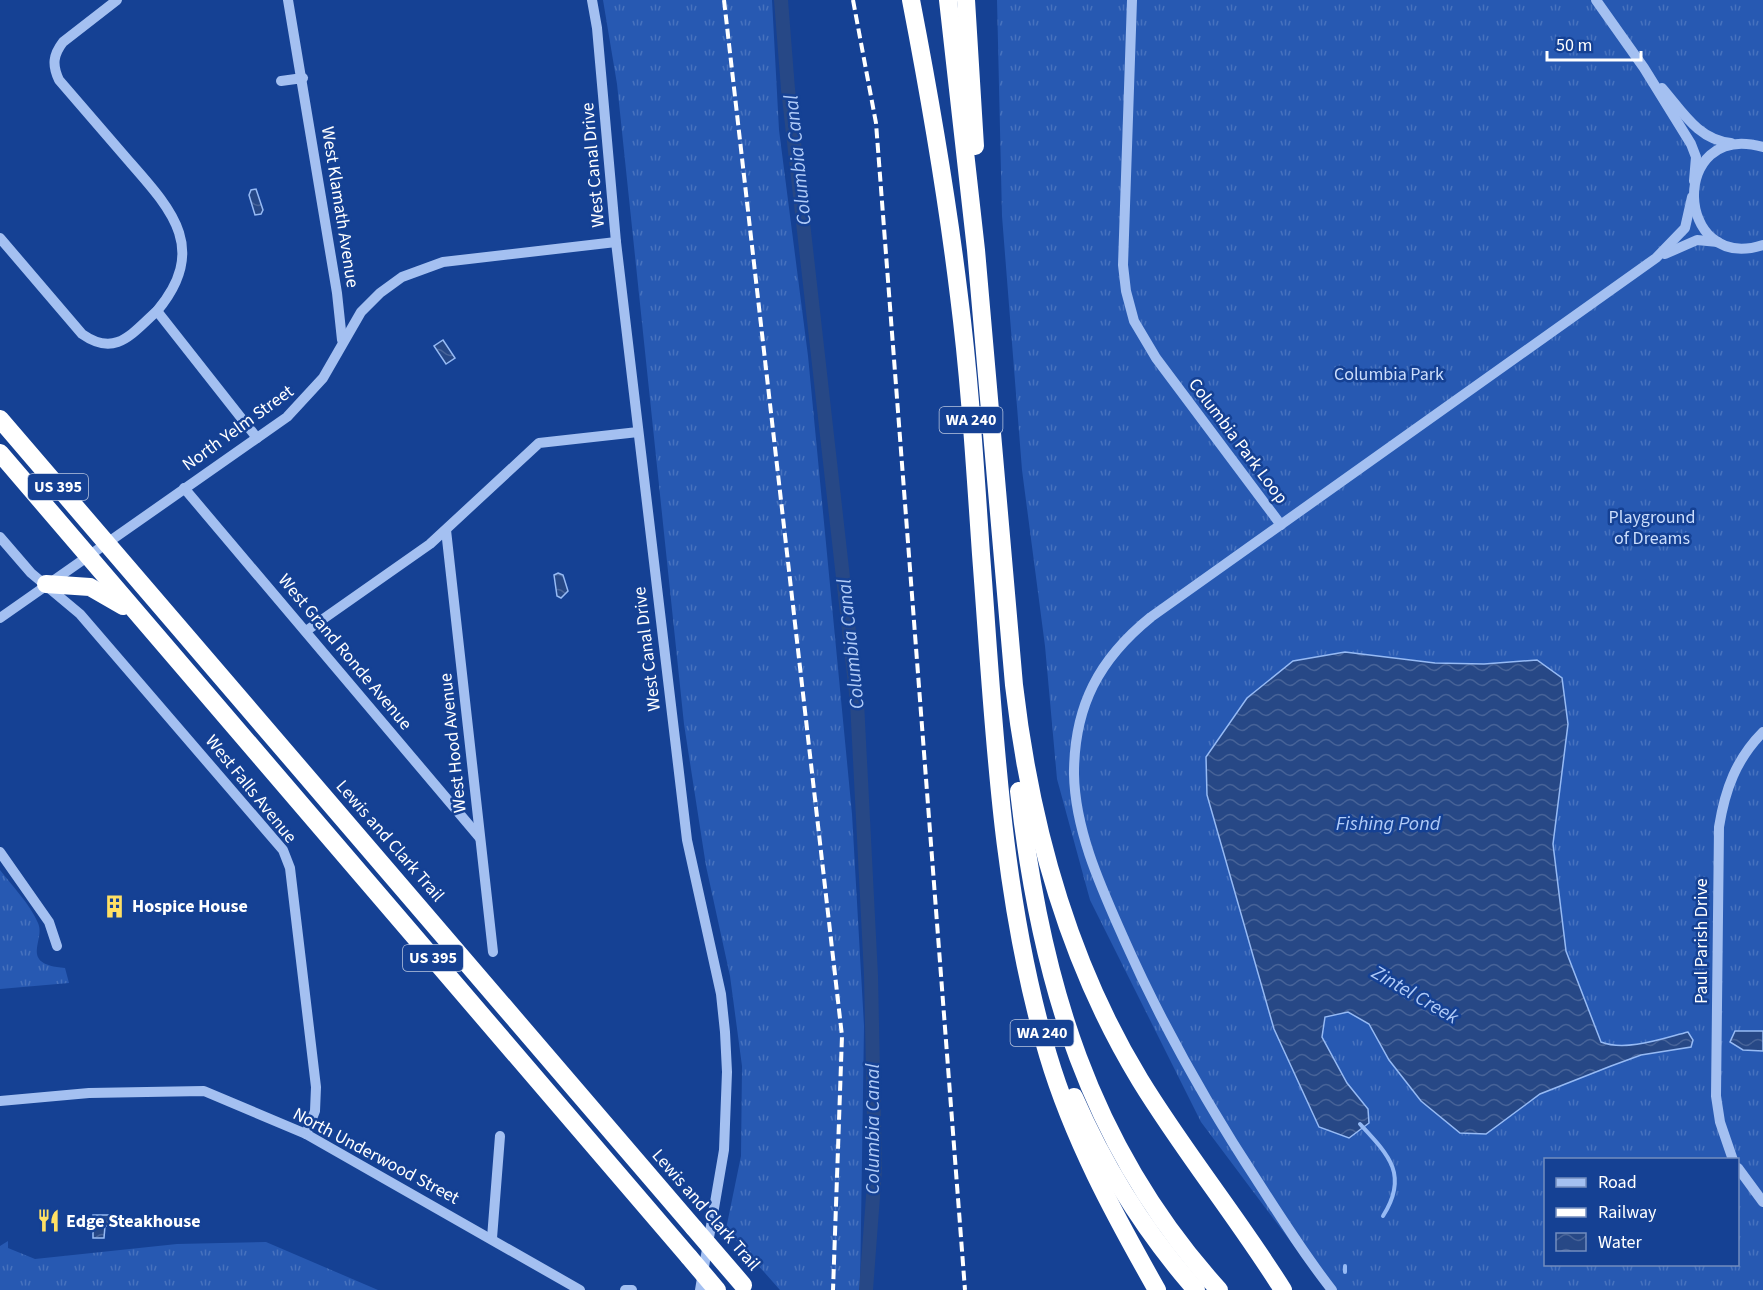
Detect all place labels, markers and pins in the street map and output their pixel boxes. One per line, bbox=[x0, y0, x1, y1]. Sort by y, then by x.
building icon: Hospice House bbox=[101, 893, 127, 919]
place label: Hospice House bbox=[132, 894, 248, 919]
restaurant icon: Edge Steakhouse bbox=[35, 1208, 61, 1234]
place label: Edge Steakhouse bbox=[66, 1209, 201, 1234]

